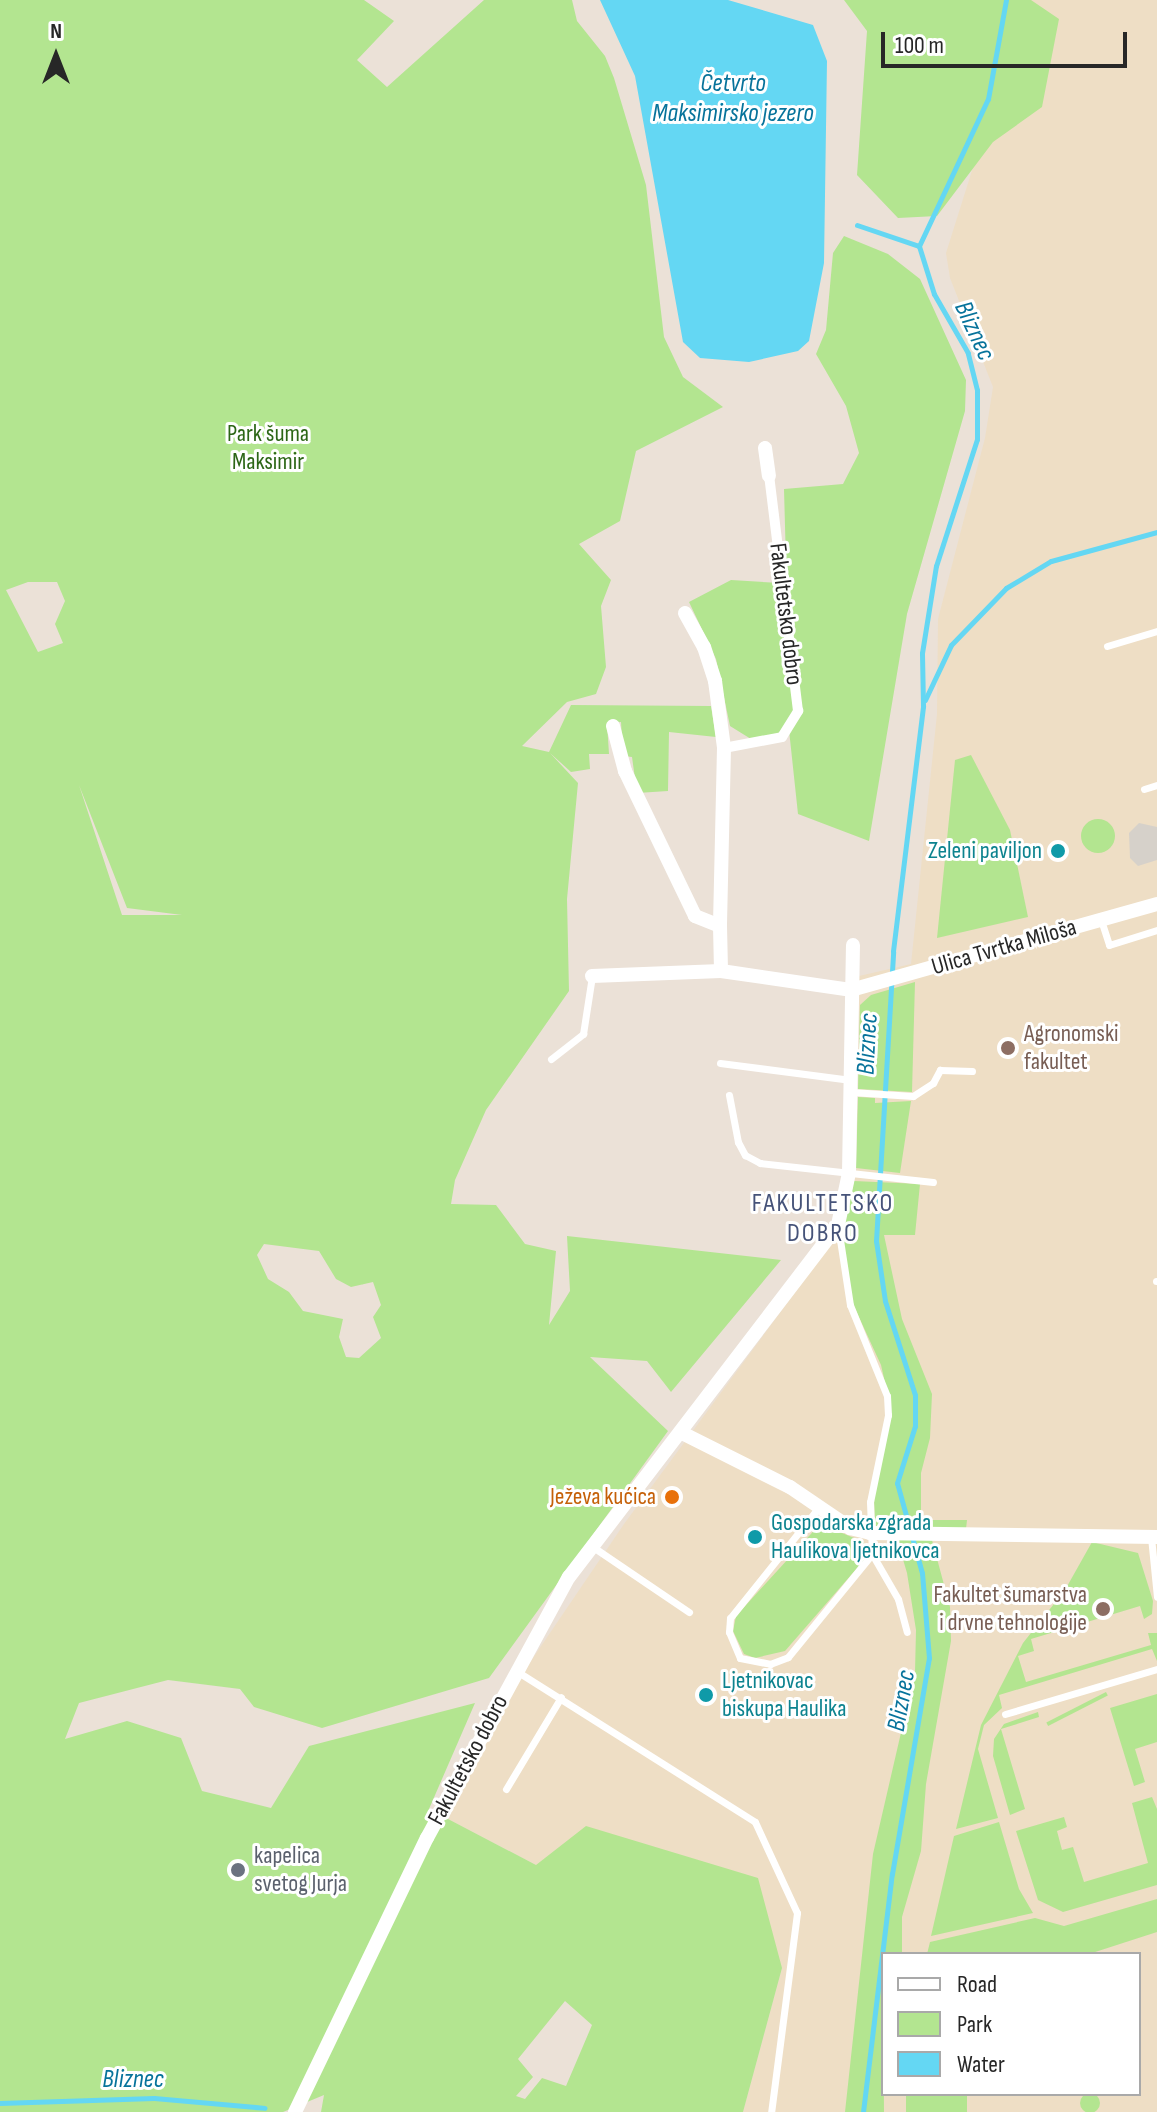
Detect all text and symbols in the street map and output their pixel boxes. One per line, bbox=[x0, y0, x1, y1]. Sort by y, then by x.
north arrow bbox=[16, 16, 96, 96]
scale bar bbox=[885, 16, 1131, 66]
text: N bbox=[50, 18, 62, 45]
text: 100 m bbox=[895, 31, 944, 60]
water label: Četvrto Maksimirsko jezero bbox=[652, 68, 814, 130]
water label: Bliznec bbox=[947, 296, 1001, 366]
park label: Park šuma Maksimir bbox=[227, 420, 309, 476]
street label: Fakultetsko dobro bbox=[763, 541, 809, 687]
place label: Zeleni paviljon bbox=[928, 837, 1042, 865]
marker: Zeleni paviljon bbox=[1049, 842, 1067, 860]
street label: Ulica Tvrtka Miloša bbox=[928, 913, 1080, 981]
water label: Bliznec bbox=[851, 1012, 885, 1076]
place label: Agronomski fakultet bbox=[1024, 1020, 1119, 1076]
marker: Agronomski fakultet bbox=[999, 1039, 1017, 1057]
district label: FAKULTETSKO DOBRO bbox=[752, 1188, 894, 1250]
place label: Ježeva kućica bbox=[550, 1483, 656, 1511]
marker: Ježeva kućica bbox=[663, 1488, 681, 1506]
place label: Gospodarska zgrada Haulikova ljetnikovca bbox=[771, 1509, 940, 1565]
marker: Gospodarska zgrada Haulikova ljetnikovca bbox=[746, 1528, 764, 1546]
place label: Fakultet šumarstva i drvne tehnologije bbox=[934, 1581, 1087, 1637]
marker: Fakultet šumarstva i drvne tehnologije bbox=[1094, 1600, 1112, 1618]
place label: Ljetnikovac biskupa Haulika bbox=[722, 1667, 847, 1723]
water label: Bliznec bbox=[881, 1668, 923, 1734]
marker: Ljetnikovac biskupa Haulika bbox=[697, 1686, 715, 1704]
street label: Fakultetsko dobro bbox=[422, 1690, 514, 1830]
place label: kapelica svetog Jurja bbox=[254, 1842, 347, 1898]
marker: kapelica svetog Jurja bbox=[229, 1861, 247, 1879]
legend bbox=[881, 1952, 1141, 2096]
text: Road bbox=[957, 1970, 997, 1999]
text: Park bbox=[957, 2010, 992, 2039]
text: Water bbox=[957, 2050, 1005, 2079]
water label: Bliznec bbox=[102, 2064, 164, 2096]

